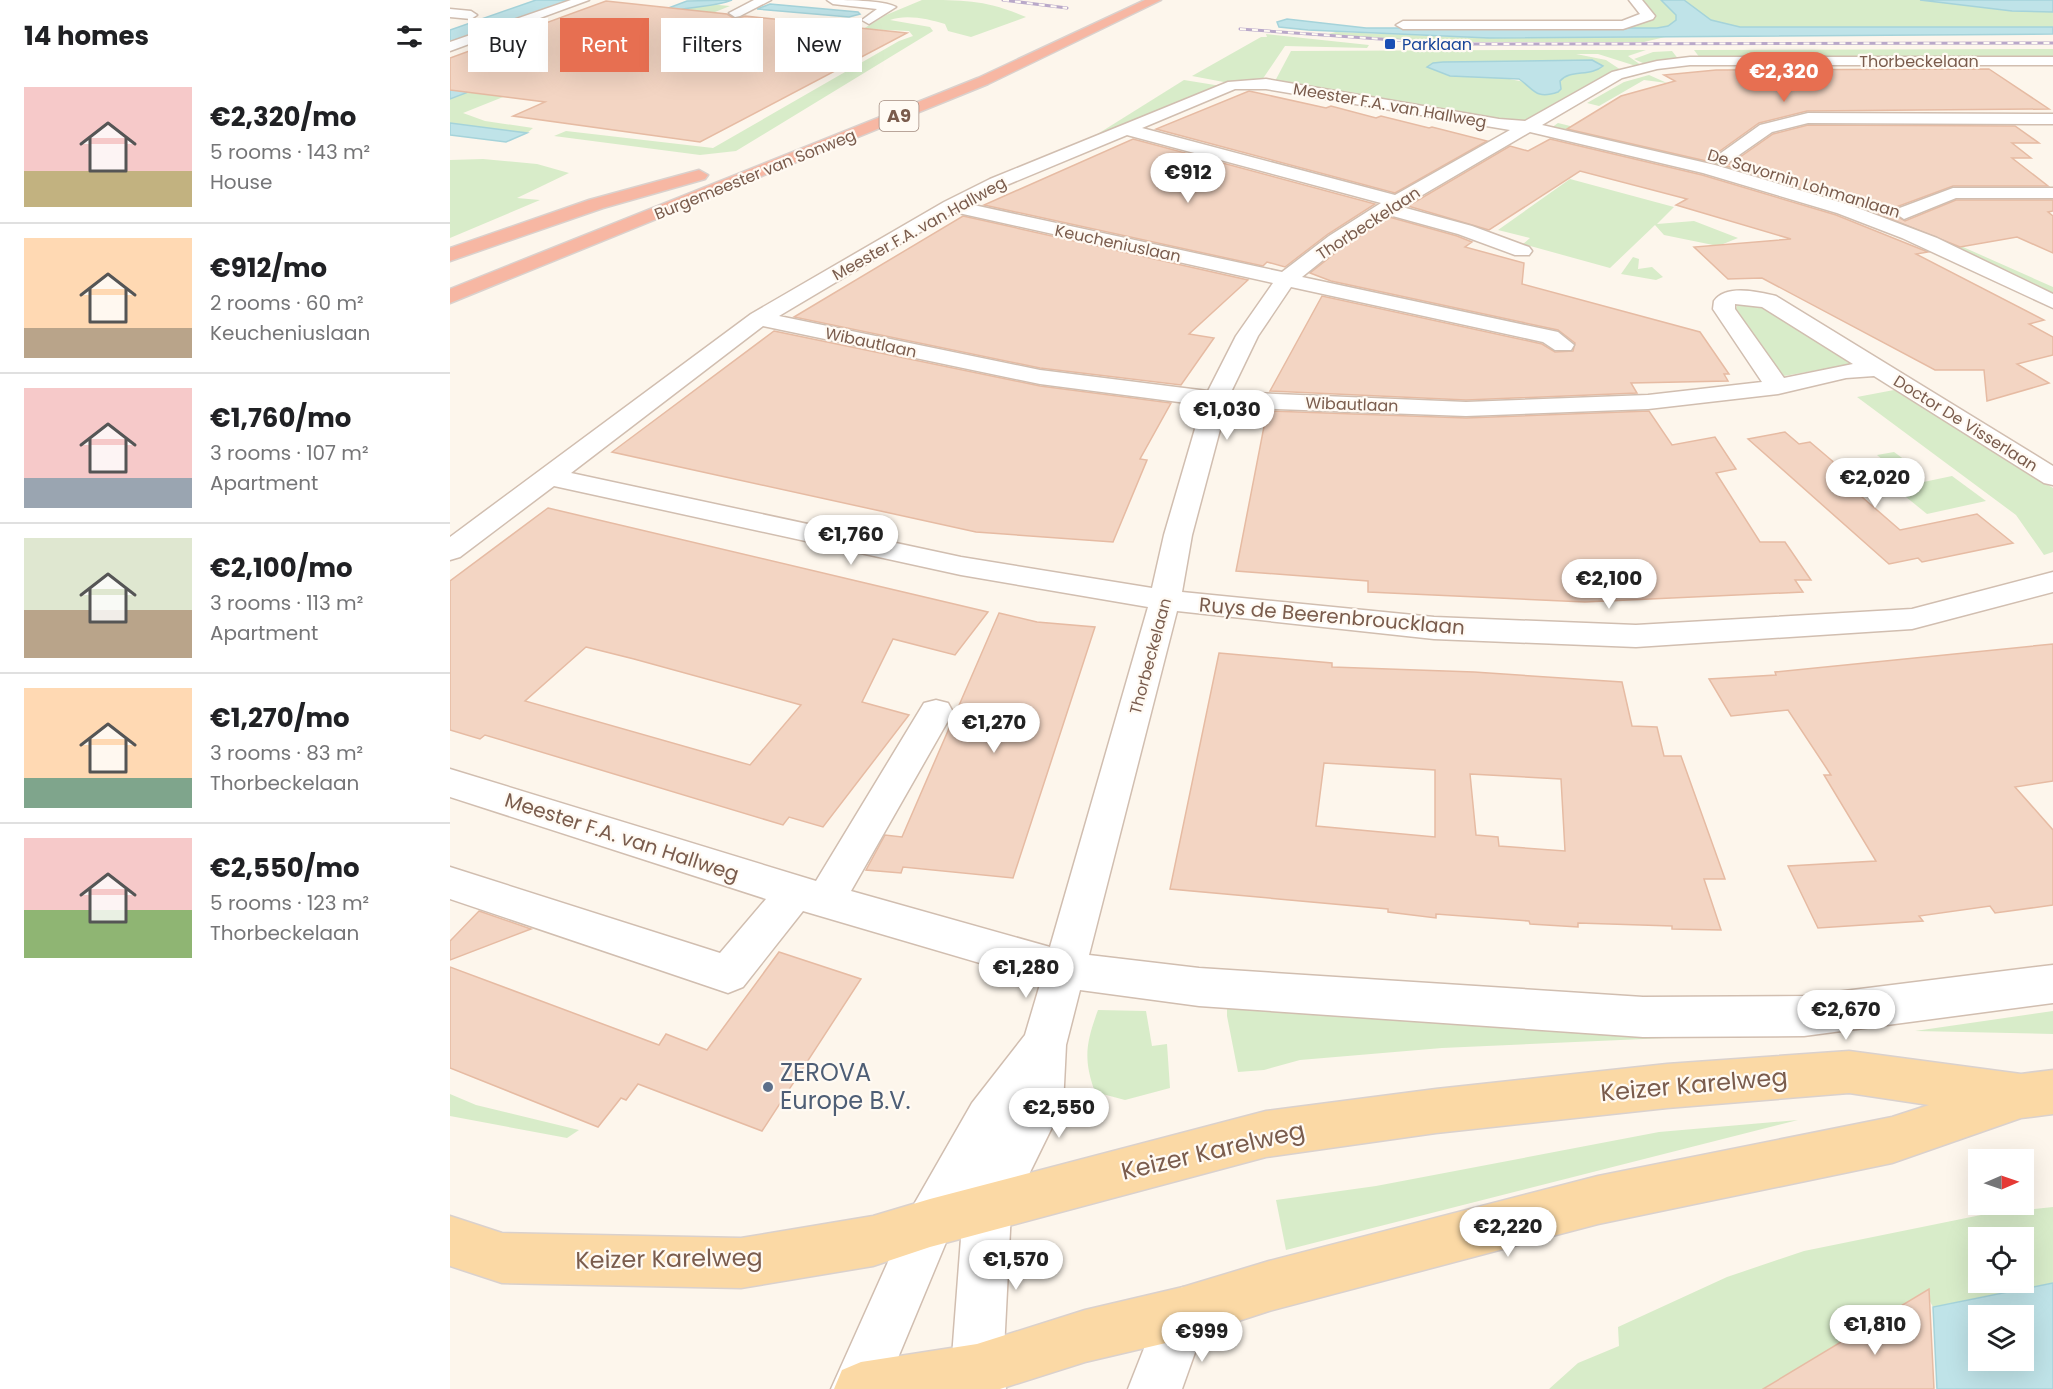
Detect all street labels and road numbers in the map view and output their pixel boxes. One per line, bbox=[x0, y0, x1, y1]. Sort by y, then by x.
street label: Thorbeckelaan bbox=[1859, 50, 1979, 73]
street label: Meester F.A. van Hallweg bbox=[1292, 77, 1488, 134]
road number: A9 bbox=[880, 101, 918, 131]
street label: Burgemeester van Sonweg bbox=[651, 123, 859, 225]
street label: De Savornin Lohmanlaan bbox=[1705, 143, 1903, 224]
street label: Meester F.A. van Hallweg bbox=[828, 171, 1010, 286]
street label: Thorbeckelaan bbox=[1312, 181, 1425, 266]
street label: Keucheniuslaan bbox=[1053, 219, 1183, 268]
street label: Wibautlaan bbox=[823, 322, 919, 363]
street label: Doctor De Visserlaan bbox=[1889, 370, 2042, 477]
street label: Wibautlaan bbox=[1305, 391, 1399, 418]
street label: Ruys de Beerenbroucklaan bbox=[1198, 590, 1466, 642]
street label: Thorbeckelaan bbox=[1124, 595, 1177, 717]
street label: Meester F.A. van Hallweg bbox=[501, 786, 743, 888]
street label: Keizer Karelweg bbox=[1599, 1060, 1789, 1109]
street label: Keizer Karelweg bbox=[1118, 1113, 1308, 1188]
street label: Keizer Karelweg bbox=[575, 1240, 763, 1277]

